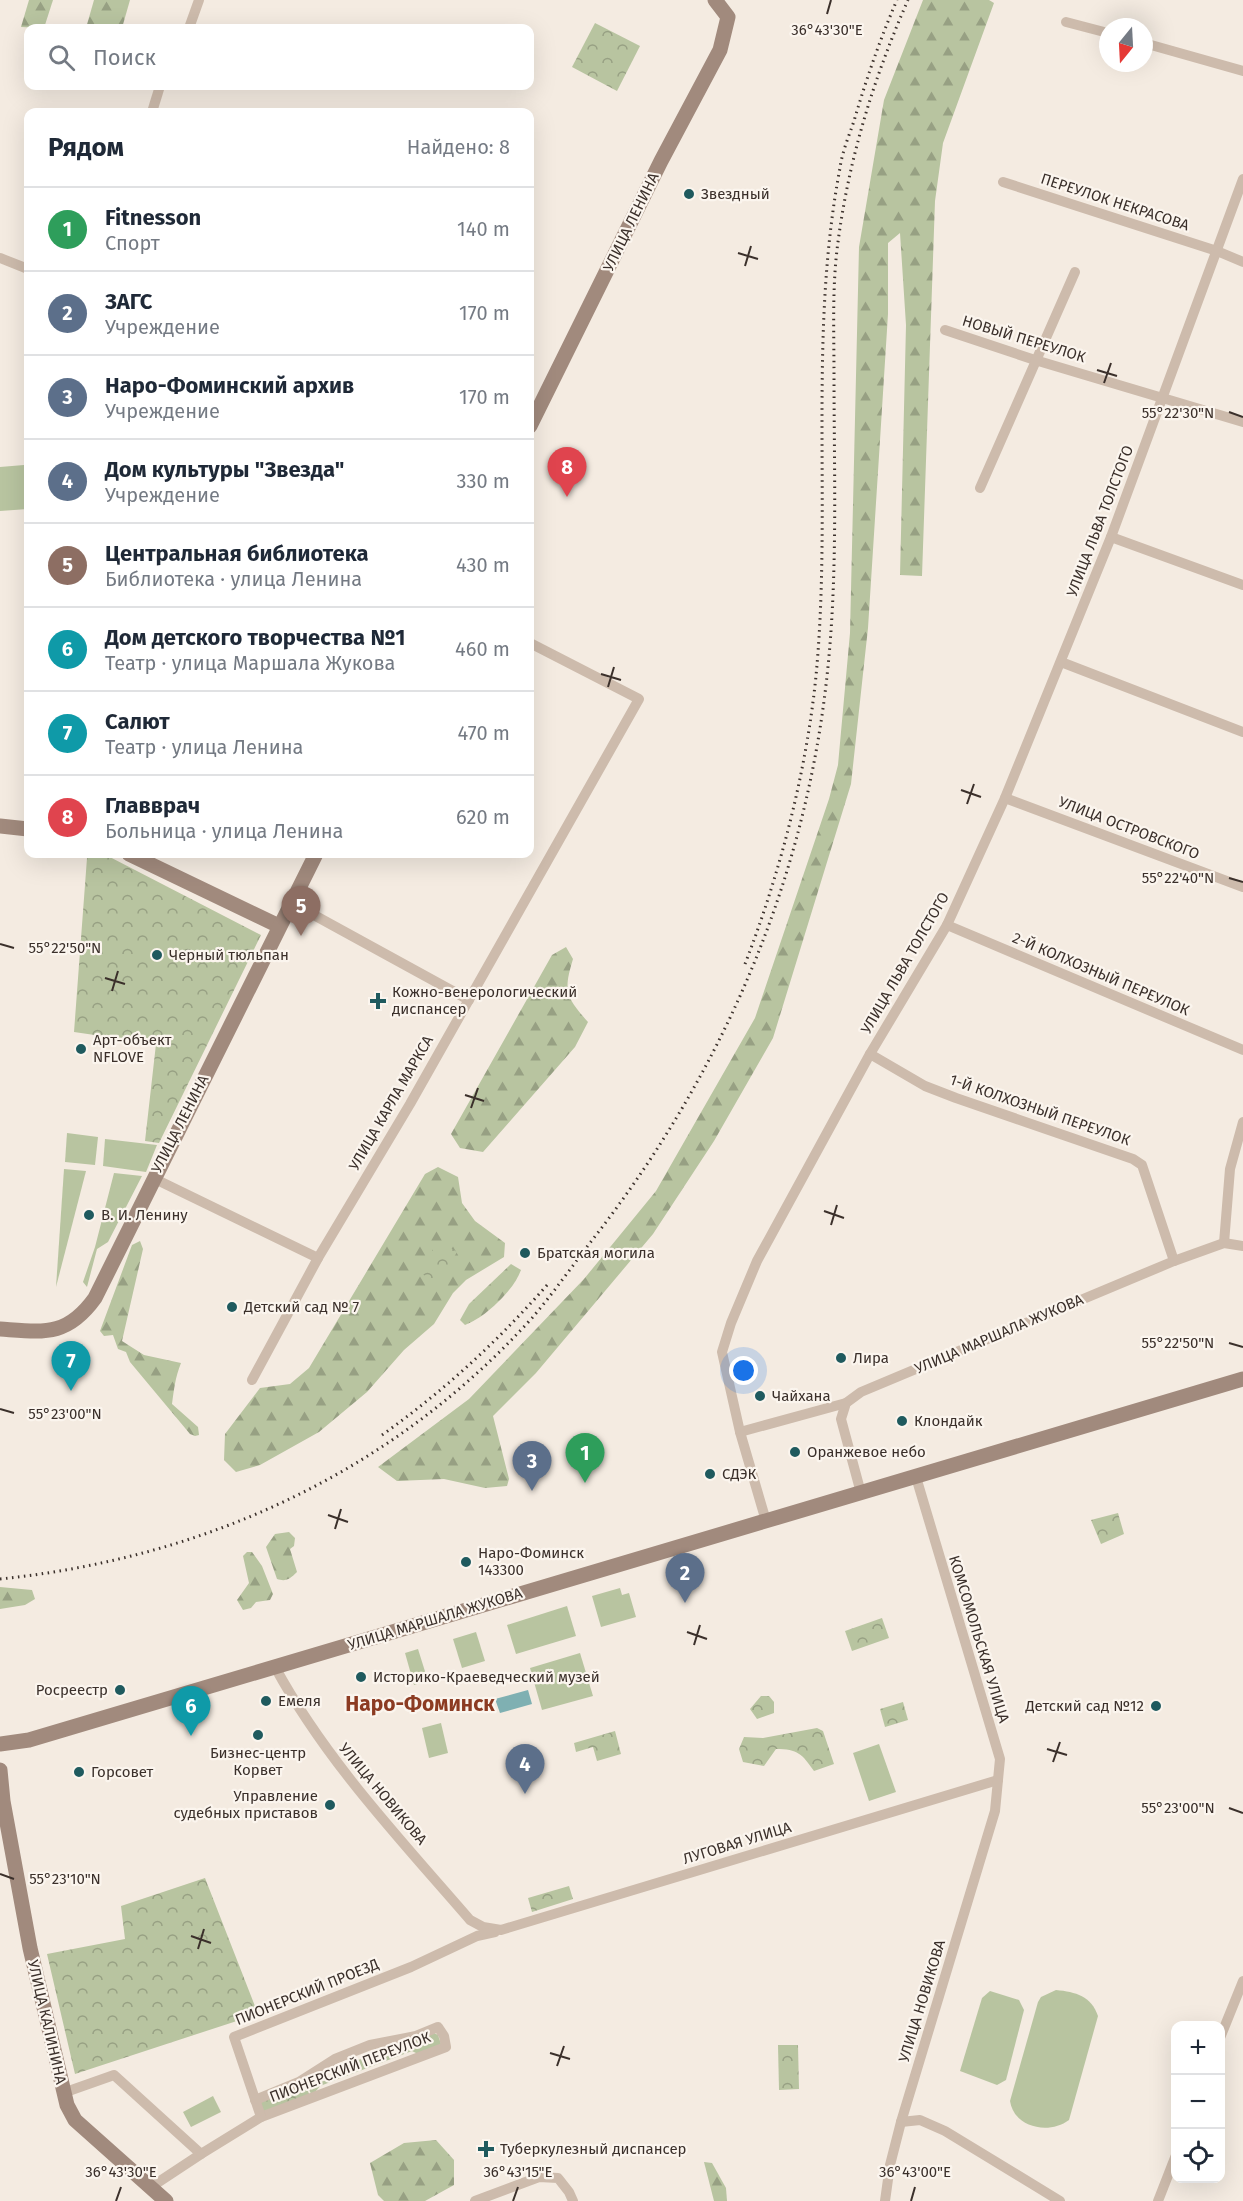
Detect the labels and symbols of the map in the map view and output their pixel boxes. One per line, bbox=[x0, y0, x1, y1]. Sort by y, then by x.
north arrow bbox=[1099, 18, 1153, 72]
text: 36°43'30"E bbox=[791, 21, 863, 39]
street label: УЛИЦА ЛЕНИНА bbox=[599, 169, 663, 274]
street label: ПЕРЕУЛОК НЕКРАСОВА bbox=[1038, 169, 1192, 235]
place label: Звездный bbox=[701, 185, 770, 203]
marker: Звездный bbox=[682, 187, 696, 201]
street label: НОВЫЙ ПЕРЕУЛОК bbox=[960, 312, 1088, 366]
text: 55°22'30"N bbox=[1142, 404, 1214, 422]
street label: УЛИЦА ЛЬВА ТОЛСТОГО bbox=[1063, 443, 1137, 599]
pin: 8 bbox=[548, 448, 586, 497]
street label: УЛИЦА ОСТРОВСКОГО bbox=[1056, 793, 1202, 863]
text: 55°22'40"N bbox=[1142, 869, 1214, 887]
pin: 5 bbox=[282, 886, 320, 936]
street label: УЛИЦА ЛЬВА ТОЛСТОГО bbox=[857, 889, 953, 1037]
street label: 2-Й КОЛХОЗНЫЙ ПЕРЕУЛОК bbox=[1010, 928, 1192, 1020]
text: 55°22'50"N bbox=[29, 939, 101, 957]
place label: Черный тюльпан bbox=[169, 946, 289, 964]
marker: Черный тюльпан bbox=[150, 948, 164, 962]
place label: Кожно-венерологический диспансер bbox=[392, 983, 577, 1018]
marker: Кожно-венерологический диспансер bbox=[369, 992, 387, 1010]
place label: Арт-объект NFLOVE bbox=[93, 1031, 172, 1066]
street label: УЛИЦА КАРЛА МАРКСА bbox=[345, 1032, 437, 1174]
marker: Арт-объект NFLOVE bbox=[74, 1042, 88, 1056]
street label: 1-Й КОЛХОЗНЫЙ ПЕРЕУЛОК bbox=[947, 1071, 1133, 1149]
street label: УЛИЦА ЛЕНИНА bbox=[148, 1072, 213, 1176]
place label: В. И. Ленину bbox=[101, 1206, 188, 1224]
marker: В. И. Ленину bbox=[82, 1208, 96, 1222]
place label: Братская могила bbox=[537, 1244, 655, 1262]
marker: Братская могила bbox=[518, 1246, 532, 1260]
street label: УЛИЦА МАРШАЛА ЖУКОВА bbox=[912, 1290, 1086, 1378]
place label: Детский сад № 7 bbox=[243, 1298, 360, 1316]
marker: Детский сад № 7 bbox=[225, 1300, 239, 1314]
text: 55°22'50"N bbox=[1142, 1334, 1214, 1352]
pin: 7 bbox=[52, 1342, 90, 1391]
place label: Лира bbox=[853, 1349, 889, 1367]
marker: Лира bbox=[834, 1351, 848, 1365]
your location bbox=[729, 1356, 758, 1385]
place label: Чайхана bbox=[772, 1387, 831, 1405]
marker: Чайхана bbox=[753, 1389, 767, 1403]
text: 55°23'00"N bbox=[28, 1405, 102, 1423]
place label: Клондайк bbox=[914, 1412, 983, 1430]
marker: Клондайк bbox=[895, 1414, 909, 1428]
pin: 1 bbox=[566, 1434, 604, 1483]
pin: 3 bbox=[512, 1442, 552, 1491]
place label: Оранжевое небо bbox=[807, 1443, 926, 1461]
marker: Оранжевое небо bbox=[788, 1445, 802, 1459]
place label: СДЭК bbox=[722, 1465, 757, 1483]
marker: СДЭК bbox=[703, 1467, 717, 1481]
place label: Наро-Фоминск 143300 bbox=[478, 1544, 584, 1579]
street label: КОМСОМОЛЬСКАЯ УЛИЦА bbox=[945, 1553, 1013, 1725]
pin: 2 bbox=[666, 1554, 704, 1603]
marker: Наро-Фоминск 143300 bbox=[459, 1555, 473, 1569]
street label: УЛИЦА МАРШАЛА ЖУКОВА bbox=[346, 1584, 525, 1654]
place label: Историко-Краеведческий музей bbox=[373, 1668, 600, 1686]
marker: Историко-Краеведческий музей bbox=[354, 1670, 368, 1684]
place label: Росреестр bbox=[36, 1681, 108, 1699]
marker: Росреестр bbox=[113, 1683, 127, 1697]
pin: 6 bbox=[172, 1686, 210, 1736]
district label: Наро-Фоминск bbox=[345, 1691, 495, 1717]
place label: Емеля bbox=[278, 1692, 321, 1710]
marker: Емеля bbox=[259, 1694, 273, 1708]
place label: Детский сад №12 bbox=[1024, 1697, 1144, 1715]
marker: Детский сад №12 bbox=[1149, 1699, 1163, 1713]
marker: Бизнес-центр Корвет bbox=[251, 1728, 265, 1742]
street label: УЛИЦА НОВИКОВА bbox=[335, 1740, 431, 1849]
place label: Бизнес-центр Корвет bbox=[210, 1744, 306, 1779]
pin: 4 bbox=[506, 1744, 544, 1794]
place label: Горсовет bbox=[91, 1763, 154, 1781]
marker: Горсовет bbox=[72, 1765, 86, 1779]
place label: Управление судебных приставов bbox=[173, 1787, 318, 1822]
marker: Управление судебных приставов bbox=[323, 1798, 337, 1812]
text: 55°23'00"N bbox=[1141, 1799, 1215, 1817]
street label: ЛУГОВАЯ УЛИЦА bbox=[681, 1818, 794, 1868]
text: 55°23'10"N bbox=[29, 1870, 101, 1888]
street label: УЛИЦА НОВИКОВА bbox=[895, 1937, 949, 2064]
street label: ПИОНЕРСКИЙ ПРОЕЗД bbox=[233, 1955, 381, 2029]
street label: УЛИЦА КАЛИНИНА bbox=[24, 1958, 70, 2086]
street label: ПИОНЕРСКИЙ ПЕРЕУЛОК bbox=[267, 2028, 433, 2106]
marker: Туберкулезный диспансер bbox=[477, 2140, 495, 2158]
place label: Туберкулезный диспансер bbox=[500, 2140, 687, 2158]
text: 36°43'30"E bbox=[85, 2163, 157, 2181]
text: 36°43'15"E bbox=[483, 2163, 553, 2181]
text: 36°43'00"E bbox=[879, 2163, 951, 2181]

